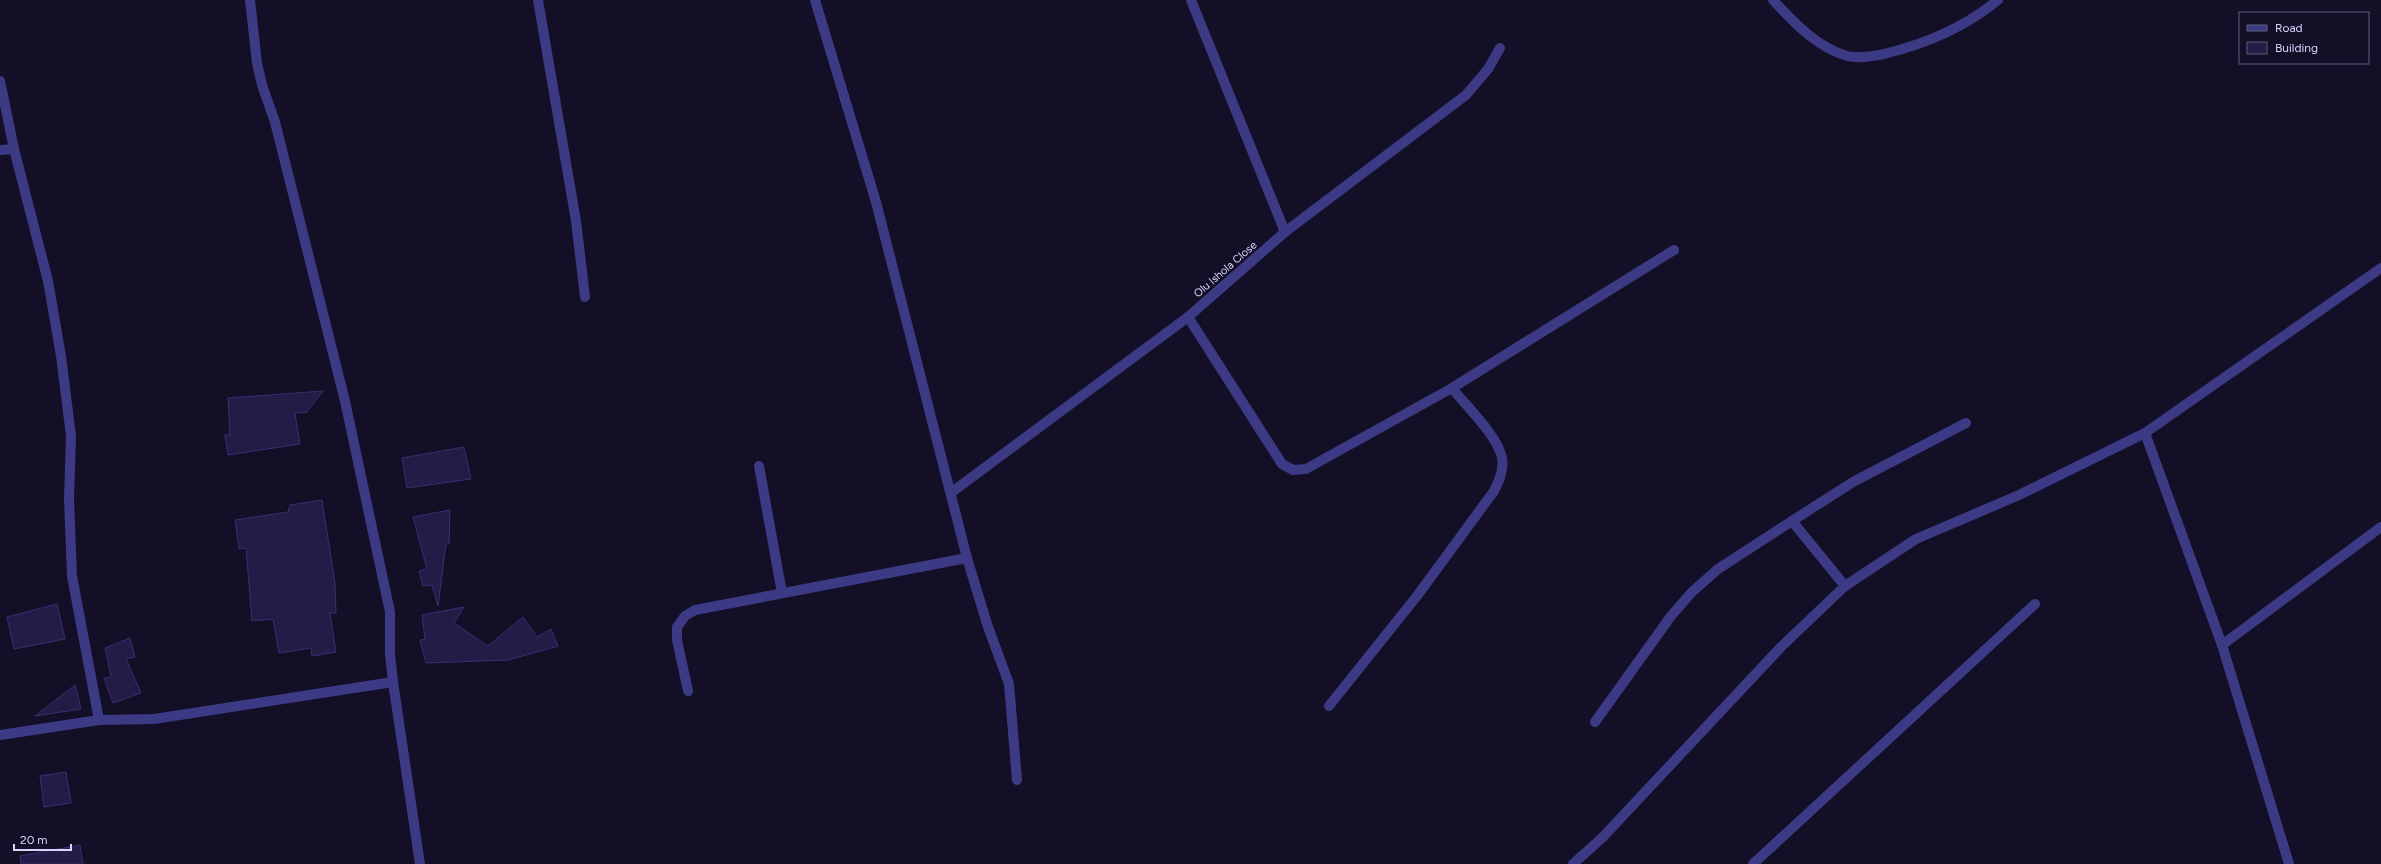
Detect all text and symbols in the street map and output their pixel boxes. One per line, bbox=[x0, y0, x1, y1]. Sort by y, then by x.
legend bbox=[2239, 12, 2369, 64]
text: Road bbox=[2275, 21, 2303, 35]
text: Building bbox=[2275, 41, 2318, 55]
street label: Olu Ishola Close bbox=[1191, 239, 1259, 300]
scale bar bbox=[14, 826, 71, 852]
text: 20 m bbox=[20, 833, 48, 847]

